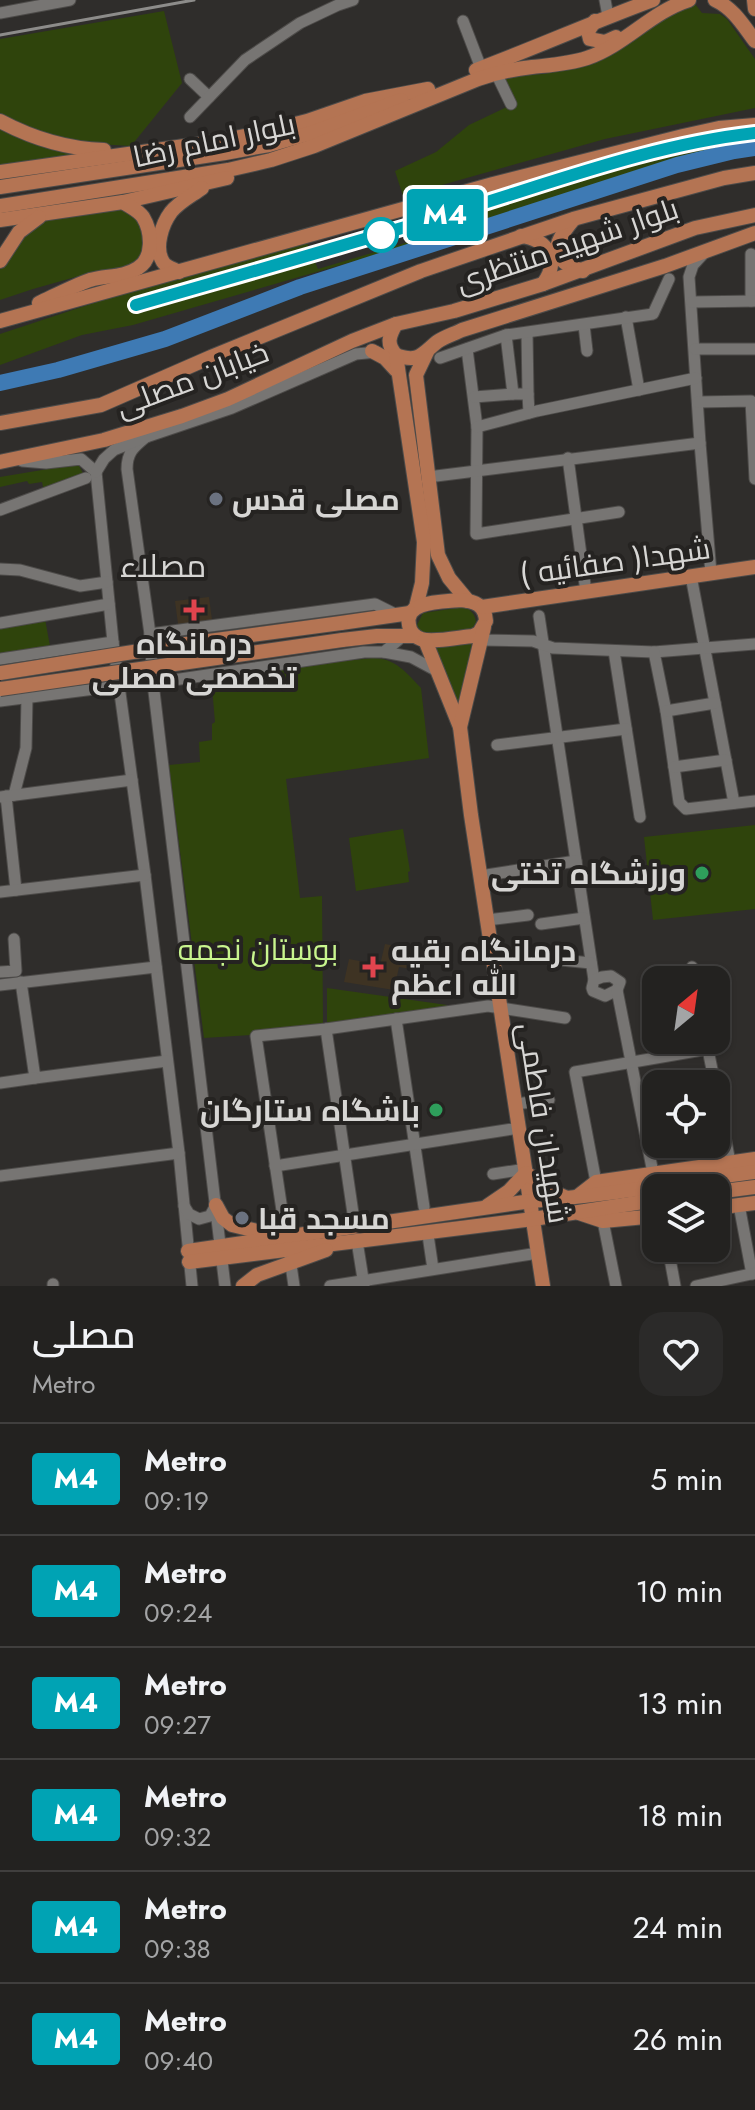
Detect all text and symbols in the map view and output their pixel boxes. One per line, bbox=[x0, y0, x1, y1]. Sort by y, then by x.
street label: بلوار امام رضا bbox=[129, 102, 299, 178]
street label: بلوار شهید منتظری bbox=[450, 187, 684, 303]
line badge: M4 bbox=[409, 189, 481, 241]
text: M4 bbox=[423, 194, 467, 235]
unlabelled marker bbox=[364, 218, 398, 252]
street label: خیابان مصلی bbox=[109, 330, 275, 428]
place label: مصلی قدس bbox=[232, 478, 400, 521]
marker: مصلی قدس bbox=[207, 490, 225, 508]
street label: شهدا( صفائیه ) bbox=[517, 526, 713, 596]
district label: مصلاء bbox=[120, 543, 206, 589]
marker: درمانگاه تخصصی مصلی bbox=[183, 599, 205, 621]
place label: درمانگاه تخصصی مصلی bbox=[92, 622, 297, 699]
place label: ورزشگاه تختی bbox=[491, 852, 686, 895]
marker: ورزشگاه تختی bbox=[693, 864, 711, 882]
park label: بوستان نجمه bbox=[178, 928, 338, 971]
place label: درمانگاه بقیه الله اعظم bbox=[391, 929, 576, 1006]
marker: درمانگاه بقیه الله اعظم bbox=[362, 956, 384, 978]
north arrow bbox=[642, 966, 730, 1054]
map controls bbox=[642, 966, 730, 1262]
street label: شهیدان فاطمی bbox=[507, 1020, 581, 1226]
button: locate bbox=[642, 1070, 730, 1158]
place label: باشگاه ستارگان bbox=[200, 1089, 420, 1132]
marker: باشگاه ستارگان bbox=[427, 1101, 445, 1119]
button: layers bbox=[642, 1174, 730, 1262]
place label: مسجد قبا bbox=[258, 1197, 390, 1240]
marker: مسجد قبا bbox=[233, 1209, 251, 1227]
text: مصلی bbox=[32, 1307, 136, 1362]
button: heart bbox=[639, 1312, 723, 1396]
text: Metro bbox=[32, 1365, 95, 1403]
text: Metro bbox=[144, 1439, 227, 1482]
text: M4 bbox=[54, 1458, 98, 1499]
text: 5 min bbox=[650, 1458, 723, 1501]
text: 09:19 bbox=[144, 1482, 209, 1520]
text: Metro bbox=[144, 1551, 227, 1594]
text: M4 bbox=[54, 1570, 98, 1611]
text: 10 min bbox=[636, 1570, 723, 1613]
text: 09:24 bbox=[144, 1594, 212, 1632]
text: Metro bbox=[144, 1663, 227, 1706]
text: M4 bbox=[54, 1682, 98, 1723]
text: 13 min bbox=[637, 1682, 723, 1725]
text: 09:27 bbox=[144, 1706, 211, 1744]
text: Metro bbox=[144, 1775, 227, 1818]
text: M4 bbox=[54, 1794, 98, 1835]
text: 18 min bbox=[637, 1794, 723, 1837]
text: 09:32 bbox=[144, 1818, 211, 1856]
text: Metro bbox=[144, 1887, 227, 1930]
text: M4 bbox=[54, 1906, 98, 1947]
text: 24 min bbox=[632, 1906, 723, 1949]
text: 09:38 bbox=[144, 1930, 211, 1968]
text: Metro bbox=[144, 1999, 227, 2042]
text: M4 bbox=[54, 2018, 98, 2059]
text: 26 min bbox=[633, 2018, 723, 2061]
text: 09:40 bbox=[144, 2042, 213, 2080]

